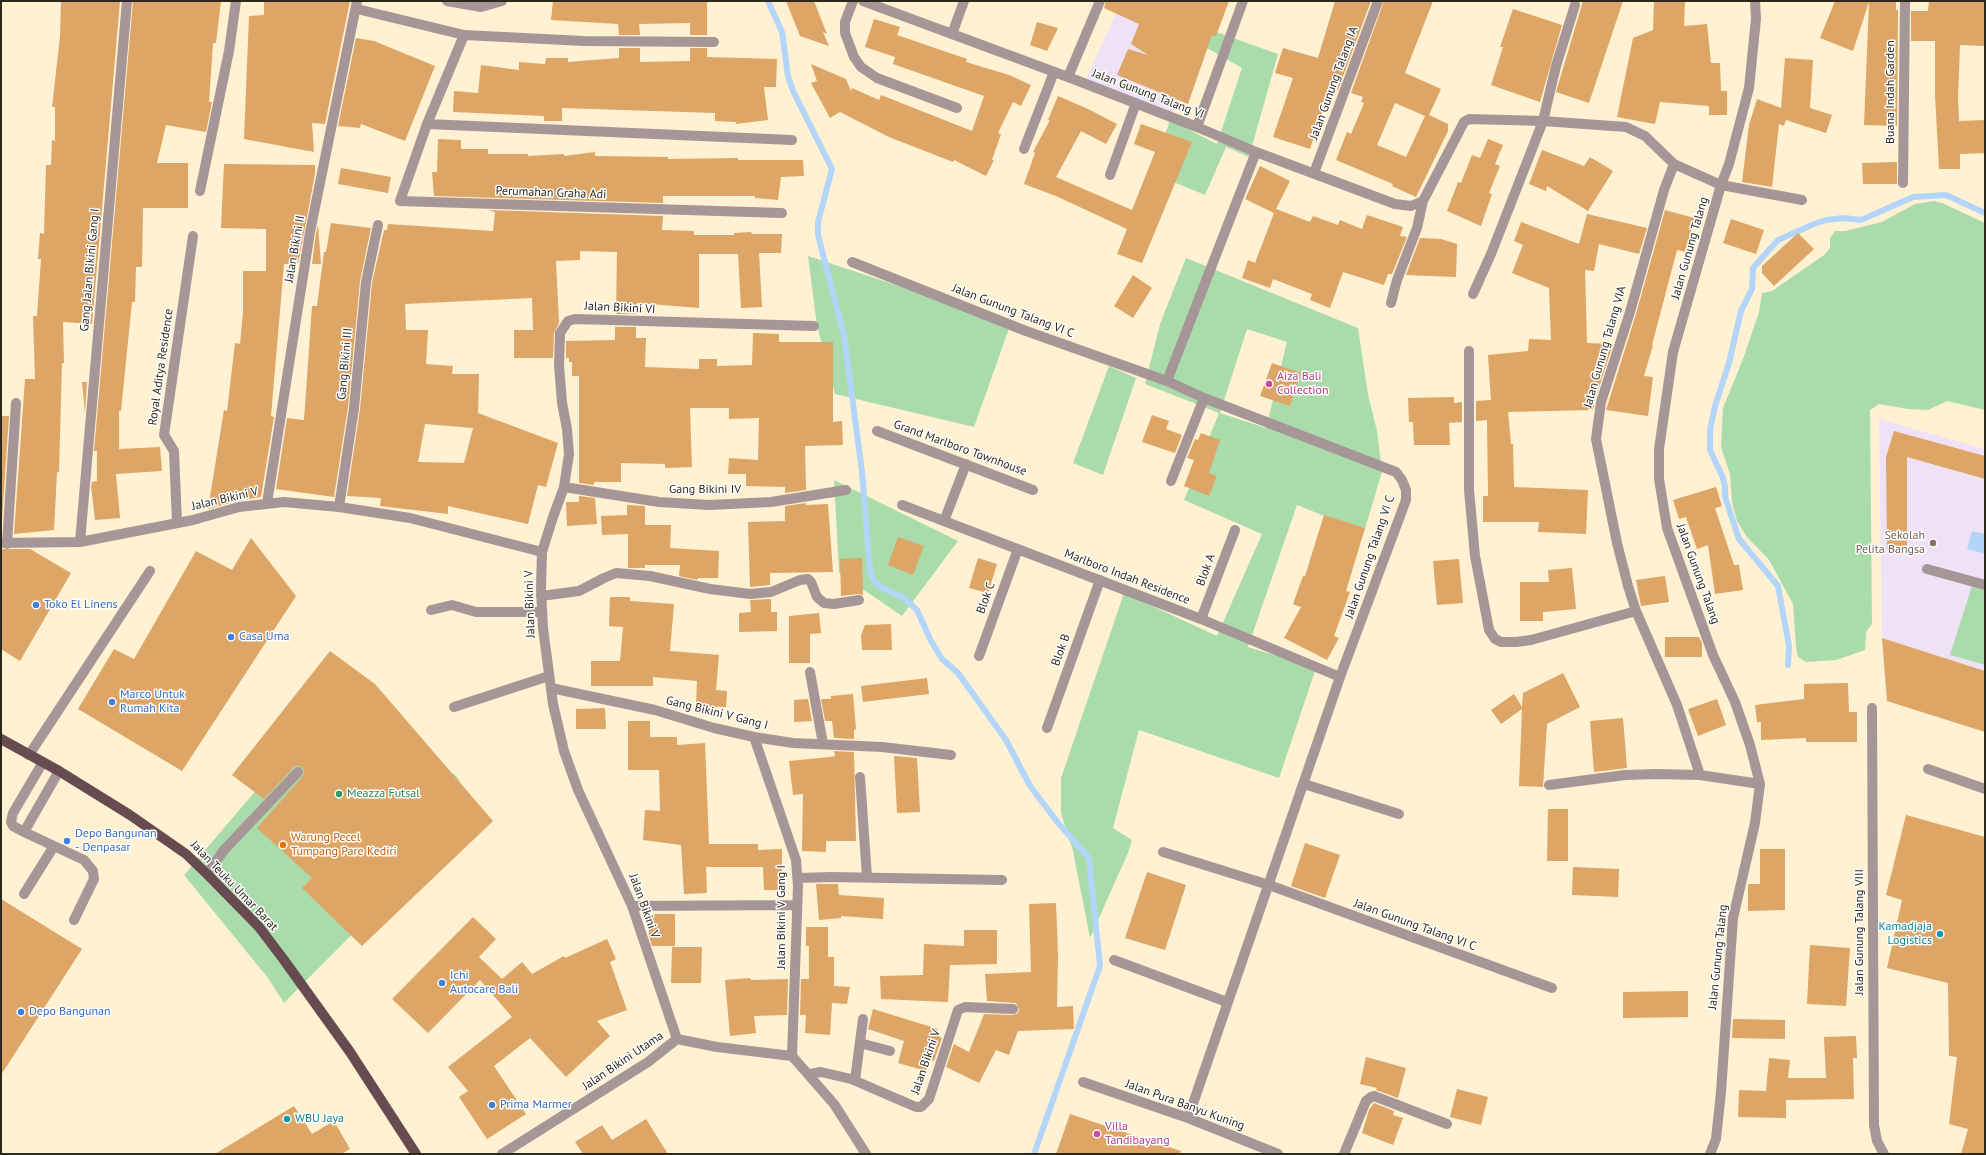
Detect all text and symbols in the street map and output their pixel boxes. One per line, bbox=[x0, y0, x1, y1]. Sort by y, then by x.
street label: Jalan Gunung Talang IA bbox=[1307, 25, 1361, 141]
street label: Buana Indah Garden bbox=[1884, 40, 1898, 144]
street label: Jalan Gunung Talang VI bbox=[1090, 66, 1206, 122]
street label: Perumahan Graha Adi bbox=[495, 184, 607, 202]
street label: Jalan Gunung Talang bbox=[1669, 195, 1711, 301]
street label: Gang Jalan Bikini Gang I bbox=[77, 208, 103, 332]
street label: Jalan Bikini II bbox=[282, 214, 308, 284]
street label: Jalan Gunung Talang VI C bbox=[950, 281, 1076, 341]
street label: Jalan Gunung Talang VIA bbox=[1581, 284, 1629, 410]
street label: Jalan Bikini VI bbox=[584, 299, 656, 317]
street label: Royal Aditya Residence bbox=[146, 308, 176, 426]
street label: Gang Bikini III bbox=[335, 327, 355, 401]
place label: Aiza Bali Collection bbox=[1277, 370, 1329, 398]
marker: Aiza Bali Collection bbox=[1264, 379, 1274, 389]
street label: Grand Marlboro Townhouse bbox=[891, 417, 1029, 479]
street label: Gang Bikini IV bbox=[669, 483, 741, 497]
street label: Jalan Bikini V bbox=[190, 484, 260, 514]
street label: Jalan Gunung Talang VI C bbox=[1342, 494, 1398, 620]
street label: Jalan Gunung Talang bbox=[1673, 522, 1723, 626]
place label: Sekolah Pelita Bangsa bbox=[1856, 529, 1925, 557]
marker: Sekolah Pelita Bangsa bbox=[1928, 538, 1938, 548]
street label: Marlboro Indah Residence bbox=[1062, 546, 1192, 608]
street label: Blok A bbox=[1194, 552, 1218, 588]
street label: Jalan Bikini V bbox=[522, 570, 538, 638]
street label: Blok C bbox=[974, 580, 998, 616]
place label: Toko El Linens bbox=[44, 598, 118, 612]
marker: Toko El Linens bbox=[31, 600, 41, 610]
place label: Casa Uma bbox=[239, 630, 289, 644]
marker: Casa Uma bbox=[226, 632, 236, 642]
street label: Blok B bbox=[1049, 632, 1073, 668]
place label: Marco Untuk Rumah Kita bbox=[120, 688, 185, 716]
street label: Gang Bikini V Gang I bbox=[664, 693, 770, 733]
marker: Marco Untuk Rumah Kita bbox=[107, 697, 117, 707]
place label: Meazza Futsal bbox=[347, 787, 420, 801]
marker: Meazza Futsal bbox=[334, 789, 344, 799]
place label: Depo Bangunan - Denpasar bbox=[75, 827, 157, 855]
place label: Warung Pecel Tumpang Pare Kediri bbox=[291, 831, 397, 859]
marker: Depo Bangunan - Denpasar bbox=[62, 836, 72, 846]
street label: Jalan Teuku Umar Barat bbox=[187, 838, 281, 934]
marker: Warung Pecel Tumpang Pare Kediri bbox=[278, 840, 288, 850]
street label: Jalan Bikini V Gang I bbox=[775, 865, 789, 969]
street label: Jalan Gunung Talang VIII bbox=[1853, 869, 1867, 995]
street label: Jalan Bikini V bbox=[626, 872, 662, 940]
street label: Jalan Gunung Talang VI C bbox=[1352, 896, 1478, 954]
street label: Jalan Gunung Talang bbox=[1705, 904, 1731, 1010]
place label: Kamadjaja Logistics bbox=[1879, 920, 1932, 948]
marker: Kamadjaja Logistics bbox=[1935, 929, 1945, 939]
place label: Ichi Autocare Bali bbox=[450, 969, 518, 997]
marker: Ichi Autocare Bali bbox=[437, 978, 447, 988]
place label: Depo Bangunan bbox=[29, 1005, 111, 1019]
marker: Depo Bangunan bbox=[16, 1007, 26, 1017]
street label: Jalan Bikini V bbox=[908, 1028, 944, 1096]
street label: Jalan Bikini Utama bbox=[580, 1029, 666, 1093]
street label: Jalan Pura Banyu Kuning bbox=[1123, 1077, 1247, 1133]
place label: Prima Marmer bbox=[500, 1098, 572, 1112]
marker: Prima Marmer bbox=[487, 1100, 497, 1110]
place label: WBU Jaya bbox=[295, 1112, 344, 1126]
marker: WBU Jaya bbox=[282, 1114, 292, 1124]
place label: Villa Tandibayang bbox=[1105, 1120, 1170, 1148]
marker: Villa Tandibayang bbox=[1092, 1129, 1102, 1139]

